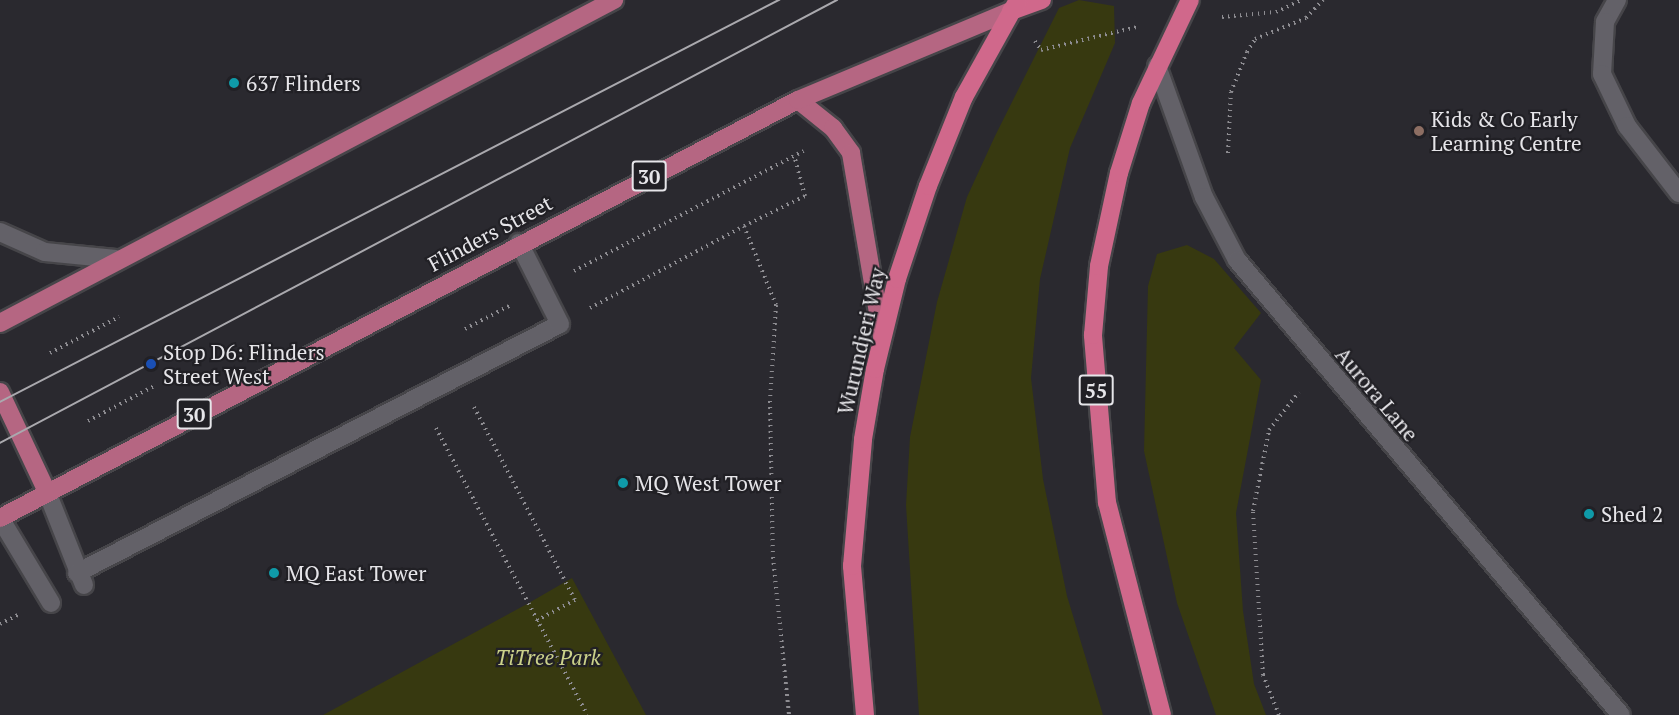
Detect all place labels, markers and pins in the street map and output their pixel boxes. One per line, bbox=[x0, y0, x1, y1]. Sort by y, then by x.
place label: 637 Flinders bbox=[246, 70, 361, 96]
marker: 637 Flinders bbox=[227, 76, 241, 90]
place label: Kids & Co Early Learning Centre bbox=[1431, 106, 1582, 156]
marker: Kids & Co Early Learning Centre bbox=[1412, 124, 1426, 138]
place label: Stop D6: Flinders Street West bbox=[163, 339, 325, 389]
marker: Stop D6: Flinders Street West bbox=[144, 357, 158, 371]
place label: MQ West Tower bbox=[635, 470, 781, 496]
marker: MQ West Tower bbox=[616, 476, 630, 490]
place label: Shed 2 bbox=[1601, 501, 1663, 527]
marker: Shed 2 bbox=[1582, 507, 1596, 521]
place label: MQ East Tower bbox=[286, 560, 426, 586]
marker: MQ East Tower bbox=[267, 566, 281, 580]

